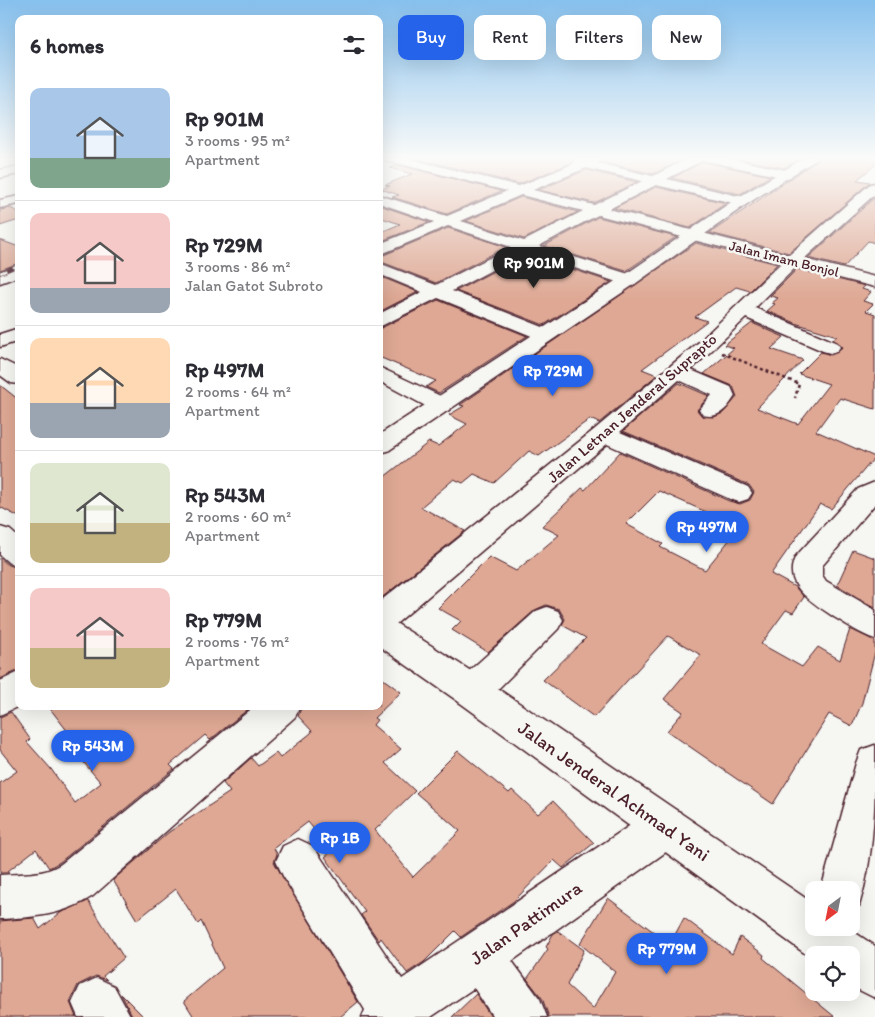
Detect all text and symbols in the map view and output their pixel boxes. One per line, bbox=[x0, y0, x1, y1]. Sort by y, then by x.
chip: Buy bbox=[398, 15, 464, 60]
chip: Rent bbox=[474, 15, 546, 60]
chip: Filters bbox=[556, 15, 642, 60]
chip: New bbox=[652, 15, 721, 60]
icon: filters bbox=[340, 31, 368, 59]
text: 6 homes bbox=[30, 33, 104, 58]
text: Rp 901M bbox=[185, 106, 264, 131]
icon: home bbox=[70, 108, 130, 168]
text: 3 rooms · 95 m² bbox=[185, 131, 290, 150]
text: Apartment bbox=[185, 150, 260, 169]
text: Rp 729M bbox=[185, 232, 263, 257]
icon: home bbox=[70, 233, 130, 293]
street label: Jalan Imam Bonjol bbox=[727, 237, 841, 281]
pin: Rp 901M bbox=[488, 246, 580, 289]
text: Rp 901M bbox=[504, 253, 564, 272]
text: 3 rooms · 86 m² bbox=[185, 257, 290, 276]
text: Jalan Gatot Subroto bbox=[185, 276, 323, 295]
street label: Jalan Letnan Jenderal Suprapto bbox=[543, 329, 721, 487]
pin: Rp 729M bbox=[507, 354, 599, 397]
text: Rp 497M bbox=[185, 357, 265, 382]
icon: home bbox=[70, 358, 130, 418]
text: Rp 729M bbox=[523, 361, 583, 380]
text: 2 rooms · 64 m² bbox=[185, 382, 291, 401]
text: Apartment bbox=[185, 401, 260, 420]
text: Rp 543M bbox=[185, 482, 266, 507]
icon: home bbox=[70, 483, 130, 543]
text: 2 rooms · 60 m² bbox=[185, 507, 291, 526]
pin: Rp 497M bbox=[661, 510, 753, 553]
text: Rp 497M bbox=[677, 517, 737, 536]
text: Apartment bbox=[185, 526, 260, 545]
text: Rp 779M bbox=[185, 607, 262, 632]
icon: home bbox=[70, 608, 130, 668]
text: 2 rooms · 76 m² bbox=[185, 632, 289, 651]
text: Apartment bbox=[185, 651, 260, 670]
street label: Jalan Jenderal Achmad Yani bbox=[514, 716, 714, 866]
pin: Rp 543M bbox=[47, 730, 139, 772]
text: Rp 543M bbox=[62, 736, 124, 755]
pin: Rp 1B bbox=[305, 822, 375, 864]
text: Rp 1B bbox=[320, 828, 360, 847]
street label: Jalan Pattimura bbox=[466, 876, 586, 970]
north arrow bbox=[805, 881, 860, 936]
map controls bbox=[805, 881, 860, 1001]
pin: Rp 779M bbox=[621, 932, 713, 975]
text: Rp 779M bbox=[638, 939, 696, 958]
button: locate bbox=[805, 946, 860, 1001]

